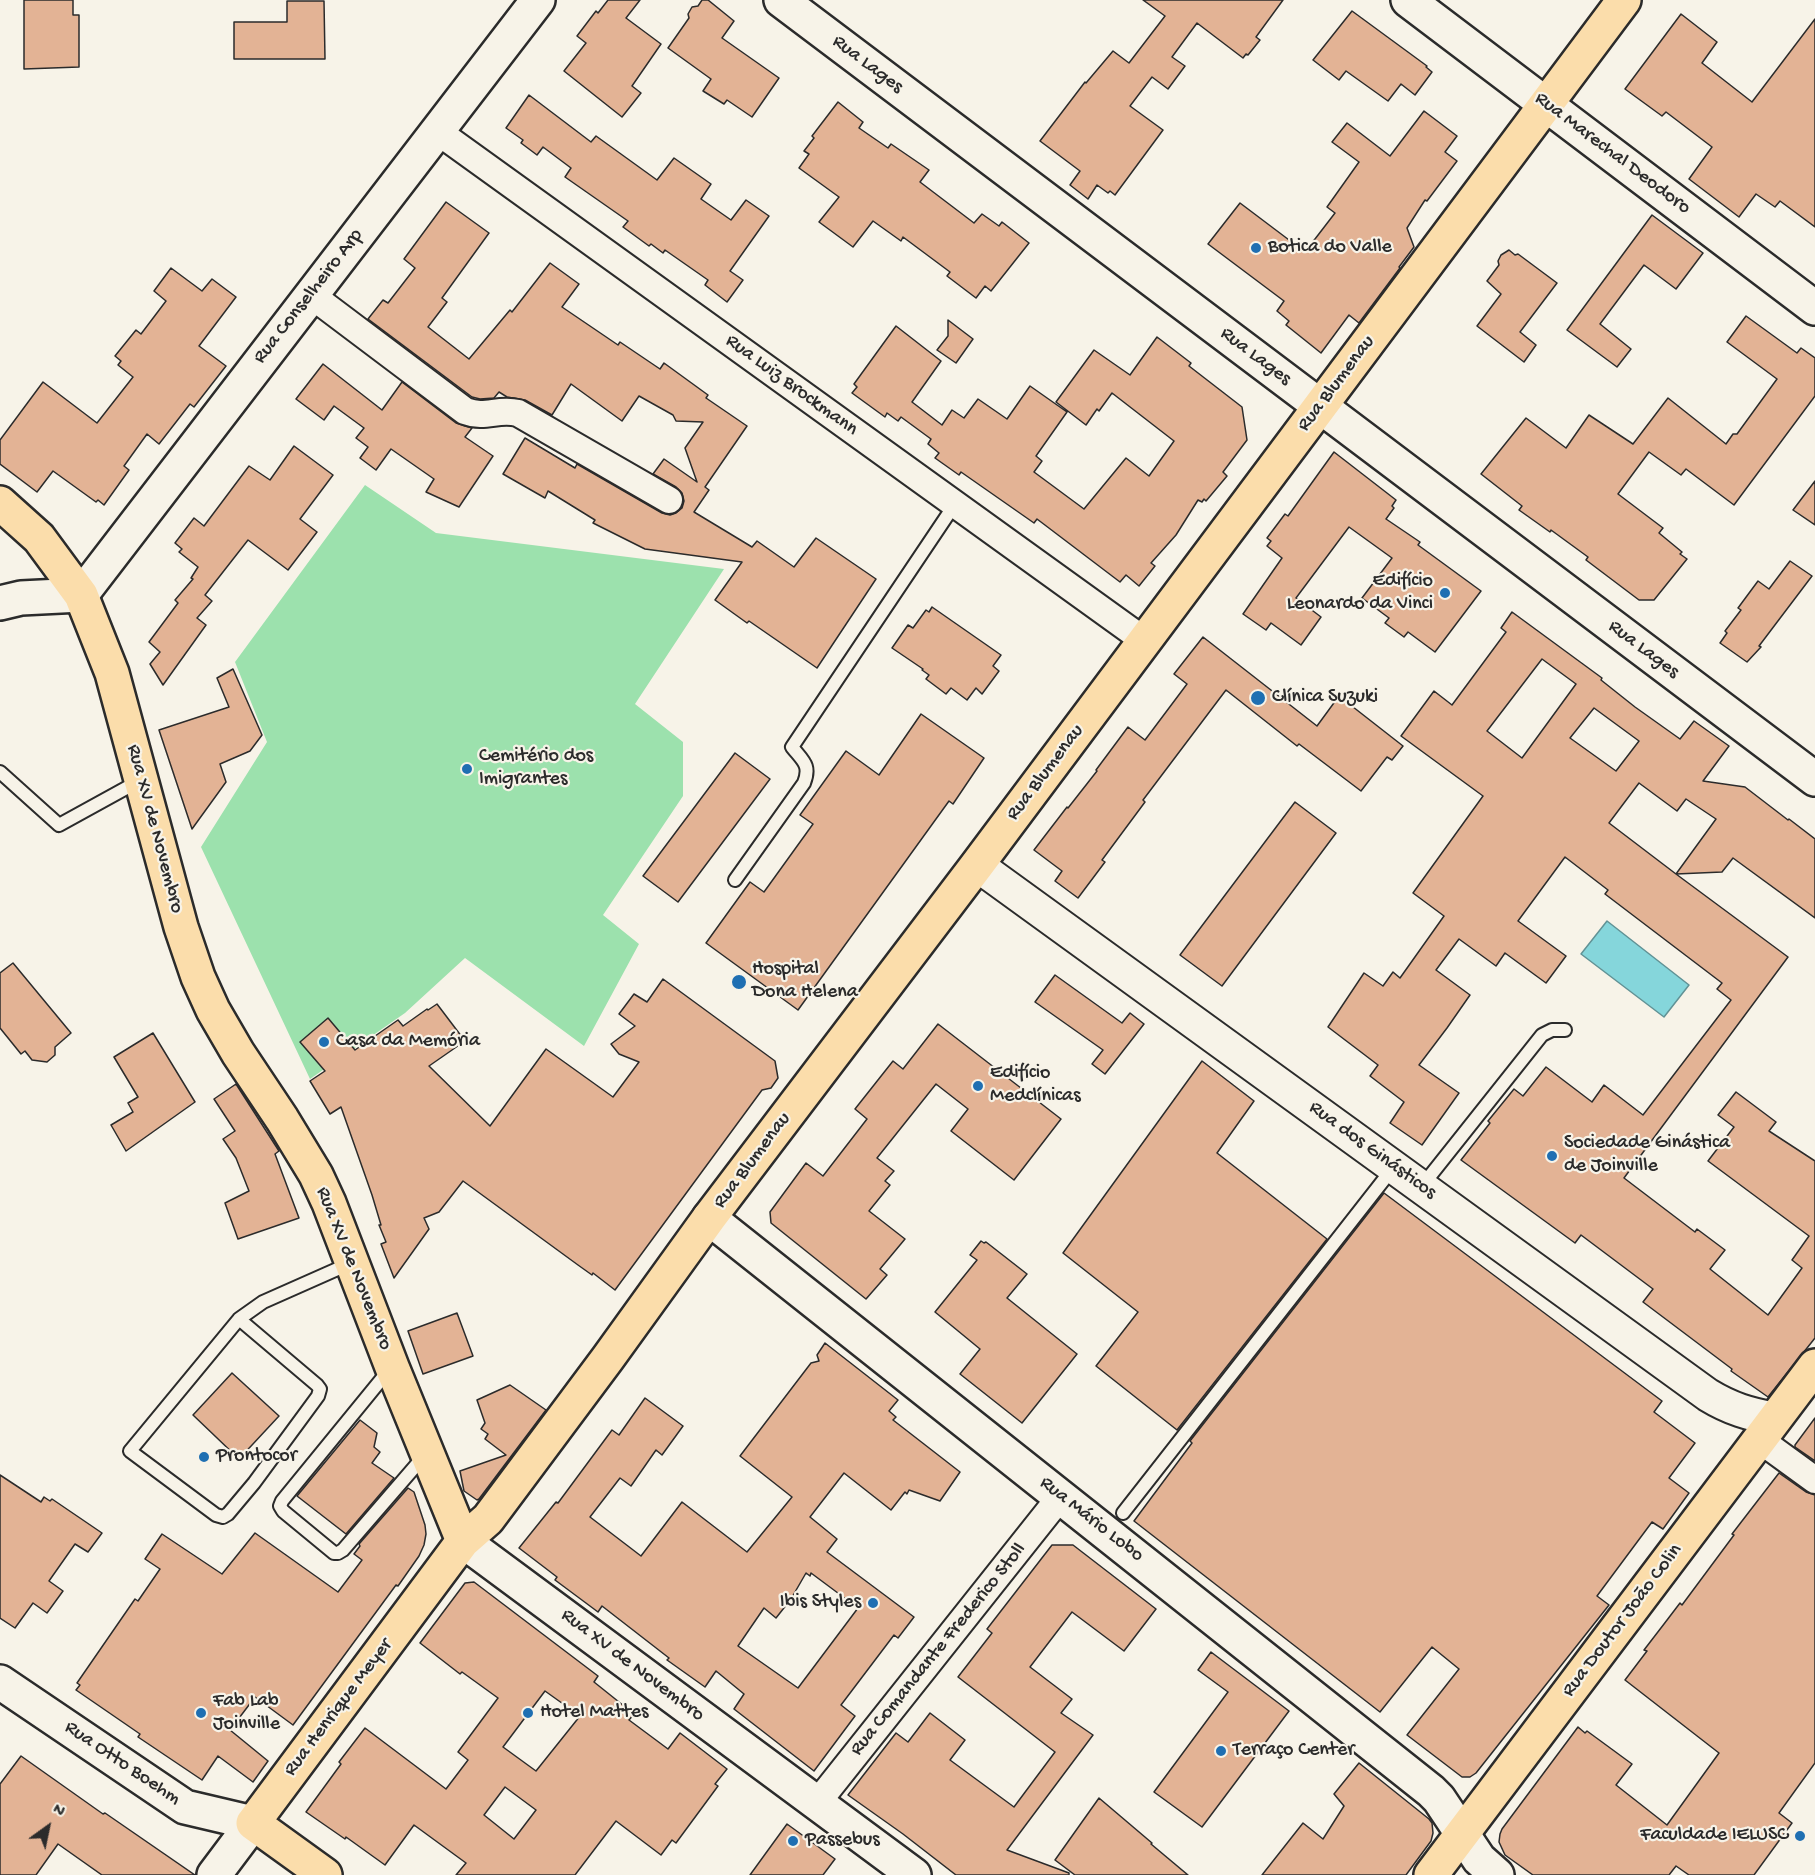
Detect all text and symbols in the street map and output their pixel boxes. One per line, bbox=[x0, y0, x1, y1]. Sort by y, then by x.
street label: Rua Lages bbox=[827, 30, 907, 100]
street label: Rua Marechal Deodoro bbox=[1529, 87, 1695, 221]
street label: Rua Conselheiro Arp bbox=[249, 225, 369, 369]
place label: Botica do Valle bbox=[1268, 236, 1392, 260]
marker: Botica do Valle bbox=[1249, 241, 1263, 255]
street label: Rua Lages bbox=[1215, 322, 1295, 392]
street label: Rua Luiz Brockmann bbox=[720, 330, 862, 442]
street label: Rua Blumenau bbox=[1293, 331, 1381, 437]
place label: Edifício Leonardo da Vinci bbox=[1287, 570, 1433, 617]
marker: Edifício Leonardo da Vinci bbox=[1438, 586, 1452, 600]
street label: Rua Lages bbox=[1603, 615, 1683, 685]
place label: Clínica Suzuki bbox=[1272, 686, 1378, 710]
marker: Clínica Suzuki bbox=[1249, 689, 1267, 707]
street label: Rua Blumenau bbox=[1002, 720, 1090, 826]
street label: Rua XV de Novembro bbox=[120, 742, 188, 916]
place label: Cemitério dos Imigrantes bbox=[479, 745, 593, 792]
marker: Cemitério dos Imigrantes bbox=[460, 762, 474, 776]
place label: Hospital Dona Helena bbox=[752, 958, 858, 1005]
marker: Hospital Dona Helena bbox=[730, 973, 748, 991]
place label: Casa da Memória bbox=[336, 1030, 480, 1054]
marker: Casa da Memória bbox=[317, 1035, 331, 1049]
place label: Edifício Medclínicas bbox=[990, 1062, 1081, 1109]
marker: Edifício Medclínicas bbox=[971, 1079, 985, 1093]
street label: Rua dos Ginásticos bbox=[1304, 1097, 1440, 1205]
street label: Rua Blumenau bbox=[709, 1108, 797, 1214]
place label: Sociedade Ginástica de Joinville bbox=[1564, 1132, 1730, 1179]
marker: Sociedade Ginástica de Joinville bbox=[1545, 1149, 1559, 1163]
street label: Rua XV de Novembro bbox=[309, 1184, 397, 1354]
place label: Prontocor bbox=[216, 1445, 297, 1469]
marker: Prontocor bbox=[197, 1450, 211, 1464]
street label: Rua Mário Lobo bbox=[1034, 1472, 1148, 1568]
street label: Rua Comandante Frederico Stoll bbox=[846, 1539, 1032, 1761]
street label: Rua Doutor João Colin bbox=[1558, 1540, 1688, 1702]
place label: Ibis Styles bbox=[780, 1591, 861, 1615]
marker: Ibis Styles bbox=[866, 1596, 880, 1610]
street label: Rua XV de Novembro bbox=[555, 1604, 709, 1728]
street label: Rua Henrique Meyer bbox=[279, 1634, 399, 1782]
place label: Fab Lab Joinville bbox=[213, 1690, 280, 1737]
place label: Hotel Mattes bbox=[540, 1701, 648, 1725]
marker: Fab Lab Joinville bbox=[194, 1706, 208, 1720]
marker: Hotel Mattes bbox=[521, 1706, 535, 1720]
street label: Rua Otto Boehm bbox=[59, 1716, 185, 1812]
place label: Terraço Center bbox=[1233, 1739, 1354, 1763]
marker: Terraço Center bbox=[1214, 1744, 1228, 1758]
north arrow bbox=[18, 1797, 78, 1857]
text: N bbox=[49, 1801, 68, 1822]
place label: Faculdade IELUSC bbox=[1640, 1824, 1788, 1848]
place label: Passebus bbox=[805, 1829, 879, 1853]
marker: Faculdade IELUSC bbox=[1793, 1829, 1807, 1843]
marker: Passebus bbox=[786, 1834, 800, 1848]

